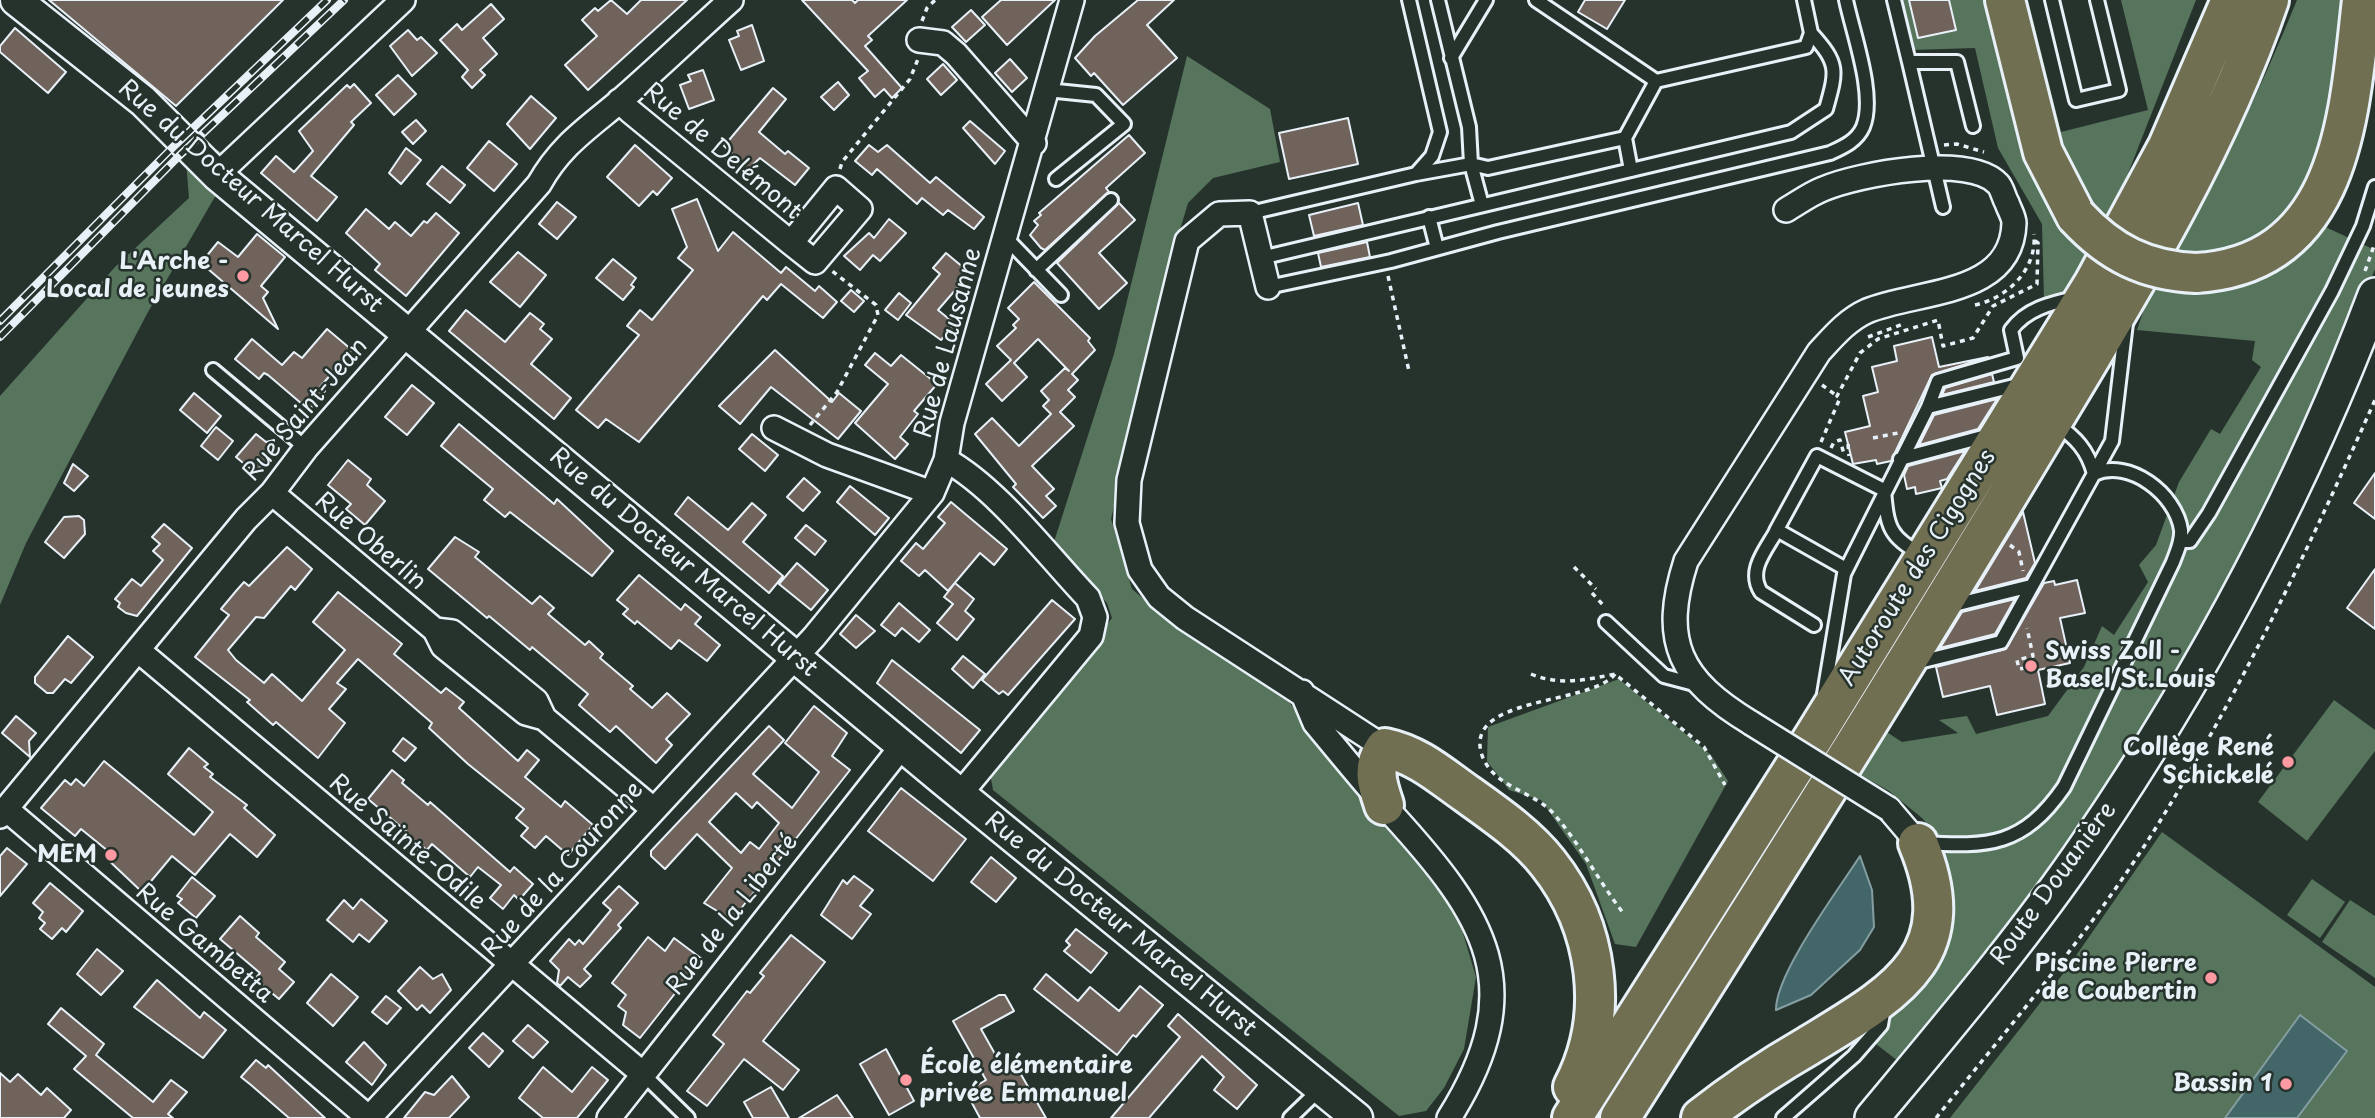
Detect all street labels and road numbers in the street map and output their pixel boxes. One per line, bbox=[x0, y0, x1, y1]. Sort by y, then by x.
street label: Rue du Docteur Marcel Hurst bbox=[112, 74, 388, 320]
street label: Rue de Delémont bbox=[637, 77, 807, 227]
street label: Rue de Lausanne bbox=[910, 245, 988, 441]
street label: Rue Saint-Jean bbox=[238, 332, 374, 488]
street label: Rue du Docteur Marcel Hurst bbox=[543, 442, 823, 684]
street label: Autoroute des Cigognes bbox=[1833, 445, 2003, 691]
street label: Rue Oberlin bbox=[308, 487, 432, 597]
street label: Rue Sainte-Odile bbox=[323, 769, 491, 917]
street label: Rue de la Couronne bbox=[476, 776, 650, 964]
street label: Route Douanière bbox=[1985, 797, 2123, 971]
street label: Rue du Docteur Marcel Hurst bbox=[978, 807, 1262, 1043]
street label: Rue de la Liberté bbox=[661, 829, 805, 1001]
street label: Rue Gambetta bbox=[130, 878, 278, 1010]

